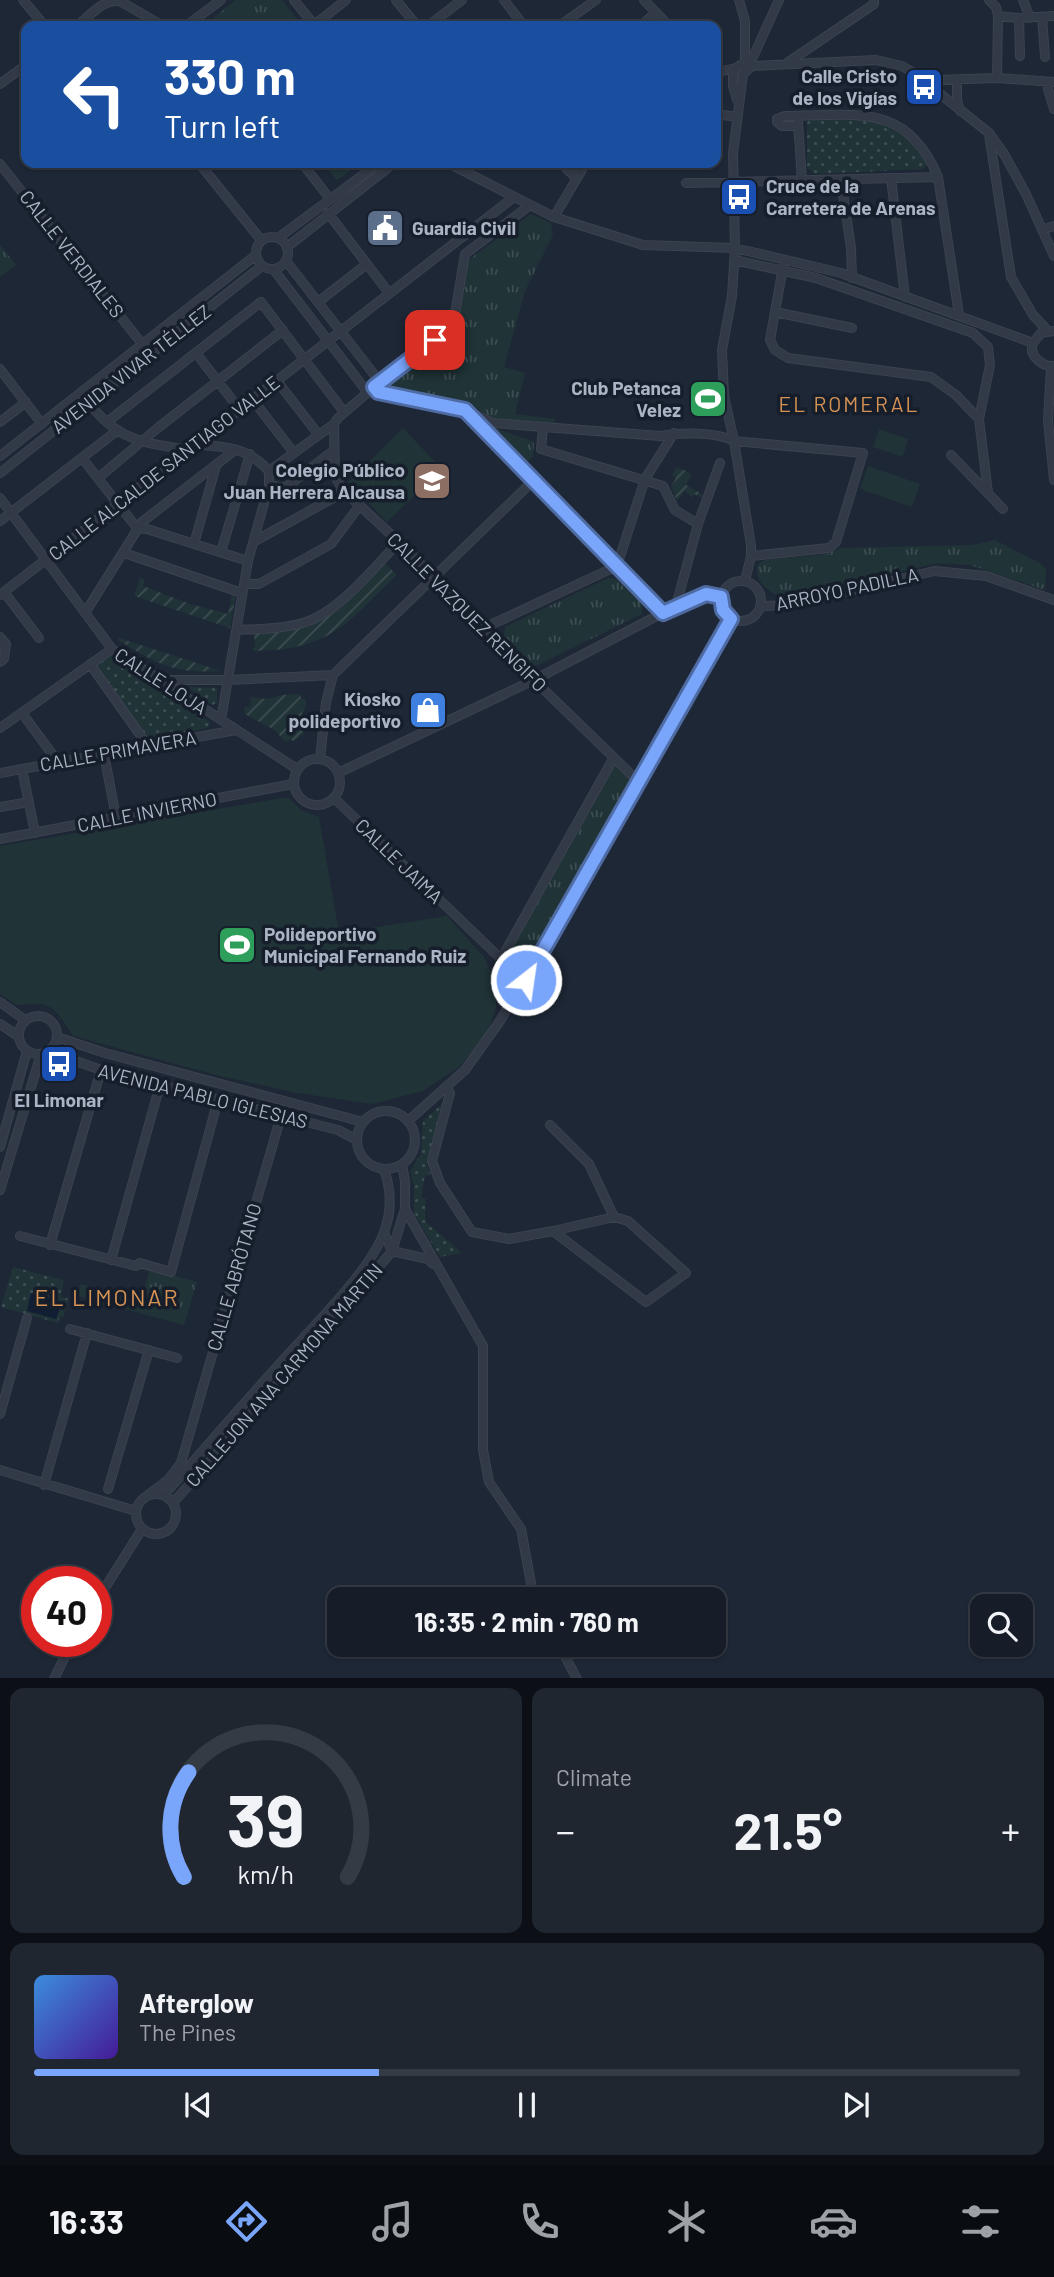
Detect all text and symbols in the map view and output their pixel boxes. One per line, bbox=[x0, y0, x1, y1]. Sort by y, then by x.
text: 330 m bbox=[164, 46, 296, 105]
icon: left bbox=[49, 49, 140, 140]
place label: Calle Cristo de los Vigías bbox=[792, 64, 897, 109]
bus stop icon: Calle Cristo de los Vigías bbox=[903, 66, 945, 108]
text: Turn left bbox=[164, 106, 281, 144]
place label: Cruce de la Carretera de Arenas bbox=[766, 174, 935, 219]
bus stop icon: Cruce de la Carretera de Arenas bbox=[718, 176, 760, 218]
street label: CALLE VERDIALES bbox=[15, 185, 129, 322]
public building icon: Guardia Civil bbox=[364, 207, 406, 249]
place label: Guardia Civil bbox=[412, 216, 516, 239]
street label: AVENIDA VIVAR TÉLLEZ bbox=[46, 299, 215, 438]
pin bbox=[405, 310, 465, 370]
icon: arrive bbox=[416, 321, 454, 359]
street label: CALLE ALCALDE SANTIAGO VALLE bbox=[44, 370, 284, 565]
place label: Club Petanca Velez bbox=[571, 376, 681, 421]
sports icon: Club Petanca Velez bbox=[687, 378, 729, 420]
district label: EL ROMERAL bbox=[779, 391, 919, 416]
place label: Colegio Público Juan Herrera Alcausa bbox=[224, 458, 405, 503]
school or university icon: Colegio Público Juan Herrera Alcausa bbox=[411, 460, 453, 502]
street label: CALLE VAZQUEZ RENGIFO bbox=[383, 527, 552, 696]
street label: ARROYO PADILLA bbox=[773, 562, 920, 615]
street label: CALLE LOJA bbox=[111, 642, 212, 719]
place label: Kiosko polideportivo bbox=[288, 687, 401, 732]
shop icon: Kiosko polideportivo bbox=[407, 689, 449, 731]
street label: CALLE PRIMAVERA bbox=[38, 725, 198, 776]
street label: CALLE INVIERNO bbox=[75, 787, 219, 836]
street label: CALLE JAIMA bbox=[351, 813, 448, 908]
place label: Polideportivo Municipal Fernando Ruiz bbox=[264, 922, 466, 967]
sports icon: Polideportivo Municipal Fernando Ruiz bbox=[216, 924, 258, 966]
position arrow bbox=[489, 943, 563, 1017]
bus stop icon: El Limonar bbox=[38, 1043, 80, 1085]
street label: AVENIDA PABLO IGLESIAS bbox=[96, 1058, 310, 1133]
place label: El Limonar bbox=[14, 1088, 104, 1111]
street label: CALLE ABRÓTANO bbox=[201, 1200, 266, 1353]
street label: CALLEJON ANA CARMONA MARTIN bbox=[180, 1258, 387, 1491]
district label: EL LIMONAR bbox=[35, 1283, 179, 1311]
speed limit sign: 40 bbox=[21, 1566, 112, 1657]
map controls bbox=[970, 1594, 1033, 1657]
button: search bbox=[970, 1594, 1033, 1657]
text: 16:35 · 2 min · 760 m bbox=[414, 1606, 639, 1637]
text: Climate bbox=[556, 1763, 632, 1791]
text: 39 bbox=[227, 1774, 305, 1862]
text: 21.5° bbox=[734, 1798, 842, 1860]
text: − bbox=[556, 1807, 575, 1853]
text: + bbox=[1001, 1807, 1020, 1853]
text: km/h bbox=[238, 1858, 294, 1888]
text: Afterglow bbox=[139, 1987, 254, 2018]
text: The Pines bbox=[139, 2018, 236, 2046]
icon: previous bbox=[179, 2086, 217, 2124]
icon: pause bbox=[508, 2086, 546, 2124]
icon: next bbox=[837, 2086, 875, 2124]
icon: directions bbox=[222, 2197, 271, 2246]
icon: music bbox=[368, 2197, 417, 2246]
icon: phone bbox=[515, 2197, 564, 2246]
icon: climate bbox=[662, 2197, 711, 2246]
icon: car bbox=[809, 2197, 858, 2246]
icon: filters bbox=[956, 2197, 1005, 2246]
text: 16:33 bbox=[49, 2202, 124, 2240]

